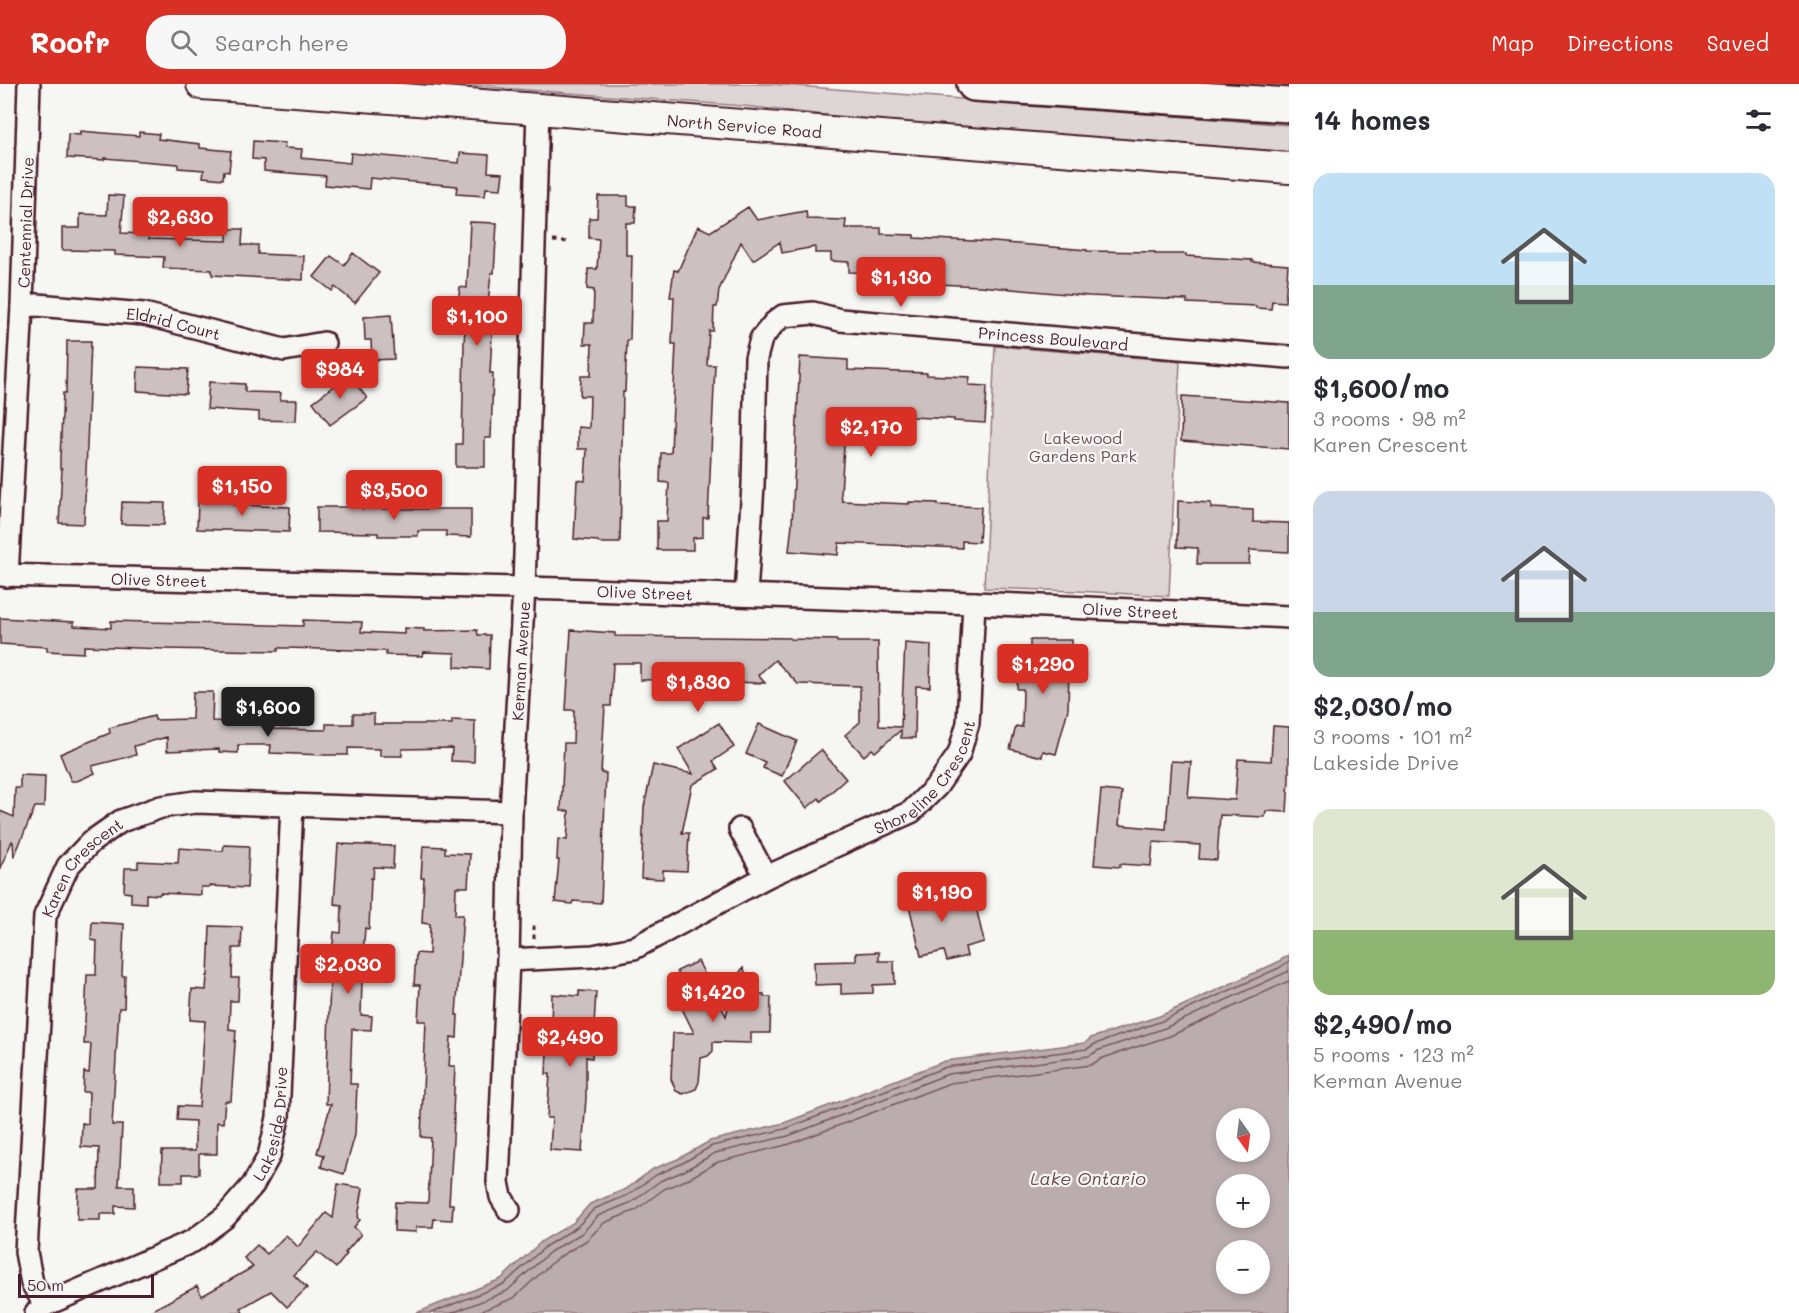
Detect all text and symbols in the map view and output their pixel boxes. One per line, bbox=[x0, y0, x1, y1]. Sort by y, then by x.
search box bbox=[146, 15, 566, 69]
text: Roofr bbox=[30, 24, 110, 60]
icon: search bbox=[167, 26, 200, 59]
text: Search here bbox=[215, 28, 349, 57]
text: Map bbox=[1491, 29, 1534, 56]
text: Directions bbox=[1567, 29, 1674, 56]
text: Saved bbox=[1707, 29, 1769, 56]
text: 14 homes bbox=[1313, 103, 1431, 137]
icon: filters bbox=[1742, 104, 1775, 137]
street label: North Service Road bbox=[666, 109, 823, 142]
street label: Centennial Drive bbox=[12, 157, 37, 288]
pin: $2,630 bbox=[131, 197, 229, 248]
text: $2,630 bbox=[147, 203, 213, 229]
icon: home bbox=[1490, 212, 1598, 320]
pin: $1,130 bbox=[852, 257, 950, 308]
text: $1,130 bbox=[870, 263, 932, 289]
pin: $1,100 bbox=[428, 296, 526, 347]
street label: Eldrid Court bbox=[126, 302, 223, 344]
text: $1,100 bbox=[446, 302, 508, 328]
street label: Princess Boulevard bbox=[978, 321, 1129, 354]
pin: $984 bbox=[304, 349, 376, 400]
text: $984 bbox=[315, 355, 365, 381]
text: $1,600/mo bbox=[1313, 371, 1449, 405]
text: 3 rooms · 98 m² bbox=[1313, 405, 1466, 431]
pin: $2,170 bbox=[822, 407, 920, 458]
text: $2,170 bbox=[840, 413, 902, 439]
park label: Lakewood Gardens Park bbox=[1029, 427, 1137, 466]
text: Karen Crescent bbox=[1313, 431, 1468, 457]
pin: $1,150 bbox=[193, 466, 291, 517]
pin: $3,500 bbox=[345, 470, 443, 521]
text: $1,150 bbox=[212, 472, 272, 498]
text: $3,500 bbox=[360, 476, 428, 502]
icon: home bbox=[1490, 530, 1598, 638]
street label: Olive Street bbox=[111, 567, 207, 591]
street label: Olive Street bbox=[596, 580, 693, 604]
street label: Olive Street bbox=[1082, 597, 1179, 623]
street label: Kerman Avenue bbox=[506, 601, 534, 721]
pin: $1,290 bbox=[994, 644, 1092, 695]
text: $1,290 bbox=[1011, 650, 1075, 676]
pin: $1,830 bbox=[649, 662, 747, 713]
text: $1,830 bbox=[666, 668, 730, 694]
pin: $1,600 bbox=[219, 687, 317, 738]
text: $2,030/mo bbox=[1313, 689, 1452, 723]
text: $1,600 bbox=[235, 693, 301, 719]
street label: Shoreline Crescent bbox=[870, 717, 979, 838]
text: 3 rooms · 101 m² bbox=[1313, 723, 1472, 749]
text: Lakeside Drive bbox=[1313, 749, 1459, 775]
street label: Karen Crescent bbox=[36, 813, 127, 920]
icon: home bbox=[1490, 848, 1598, 956]
pin: $1,190 bbox=[893, 872, 991, 923]
text: $1,190 bbox=[911, 878, 973, 904]
pin: $2,030 bbox=[299, 944, 397, 995]
text: $2,030 bbox=[314, 950, 382, 976]
pin: $1,420 bbox=[664, 972, 762, 1023]
text: $1,420 bbox=[681, 978, 745, 1004]
text: $2,490/mo bbox=[1313, 1007, 1452, 1041]
pin: $2,490 bbox=[521, 1017, 619, 1068]
text: $2,490 bbox=[536, 1023, 604, 1049]
text: 5 rooms · 123 m² bbox=[1313, 1041, 1474, 1067]
street label: Lakeside Drive bbox=[247, 1066, 291, 1184]
text: Kerman Avenue bbox=[1313, 1067, 1463, 1093]
north arrow bbox=[1216, 1108, 1270, 1162]
map controls bbox=[1216, 1108, 1270, 1294]
water label: Lake Ontario bbox=[1030, 1166, 1146, 1190]
button: + bbox=[1216, 1174, 1270, 1228]
button: − bbox=[1216, 1240, 1270, 1294]
scale bar bbox=[18, 1271, 154, 1298]
text: 50 m bbox=[27, 1274, 64, 1295]

